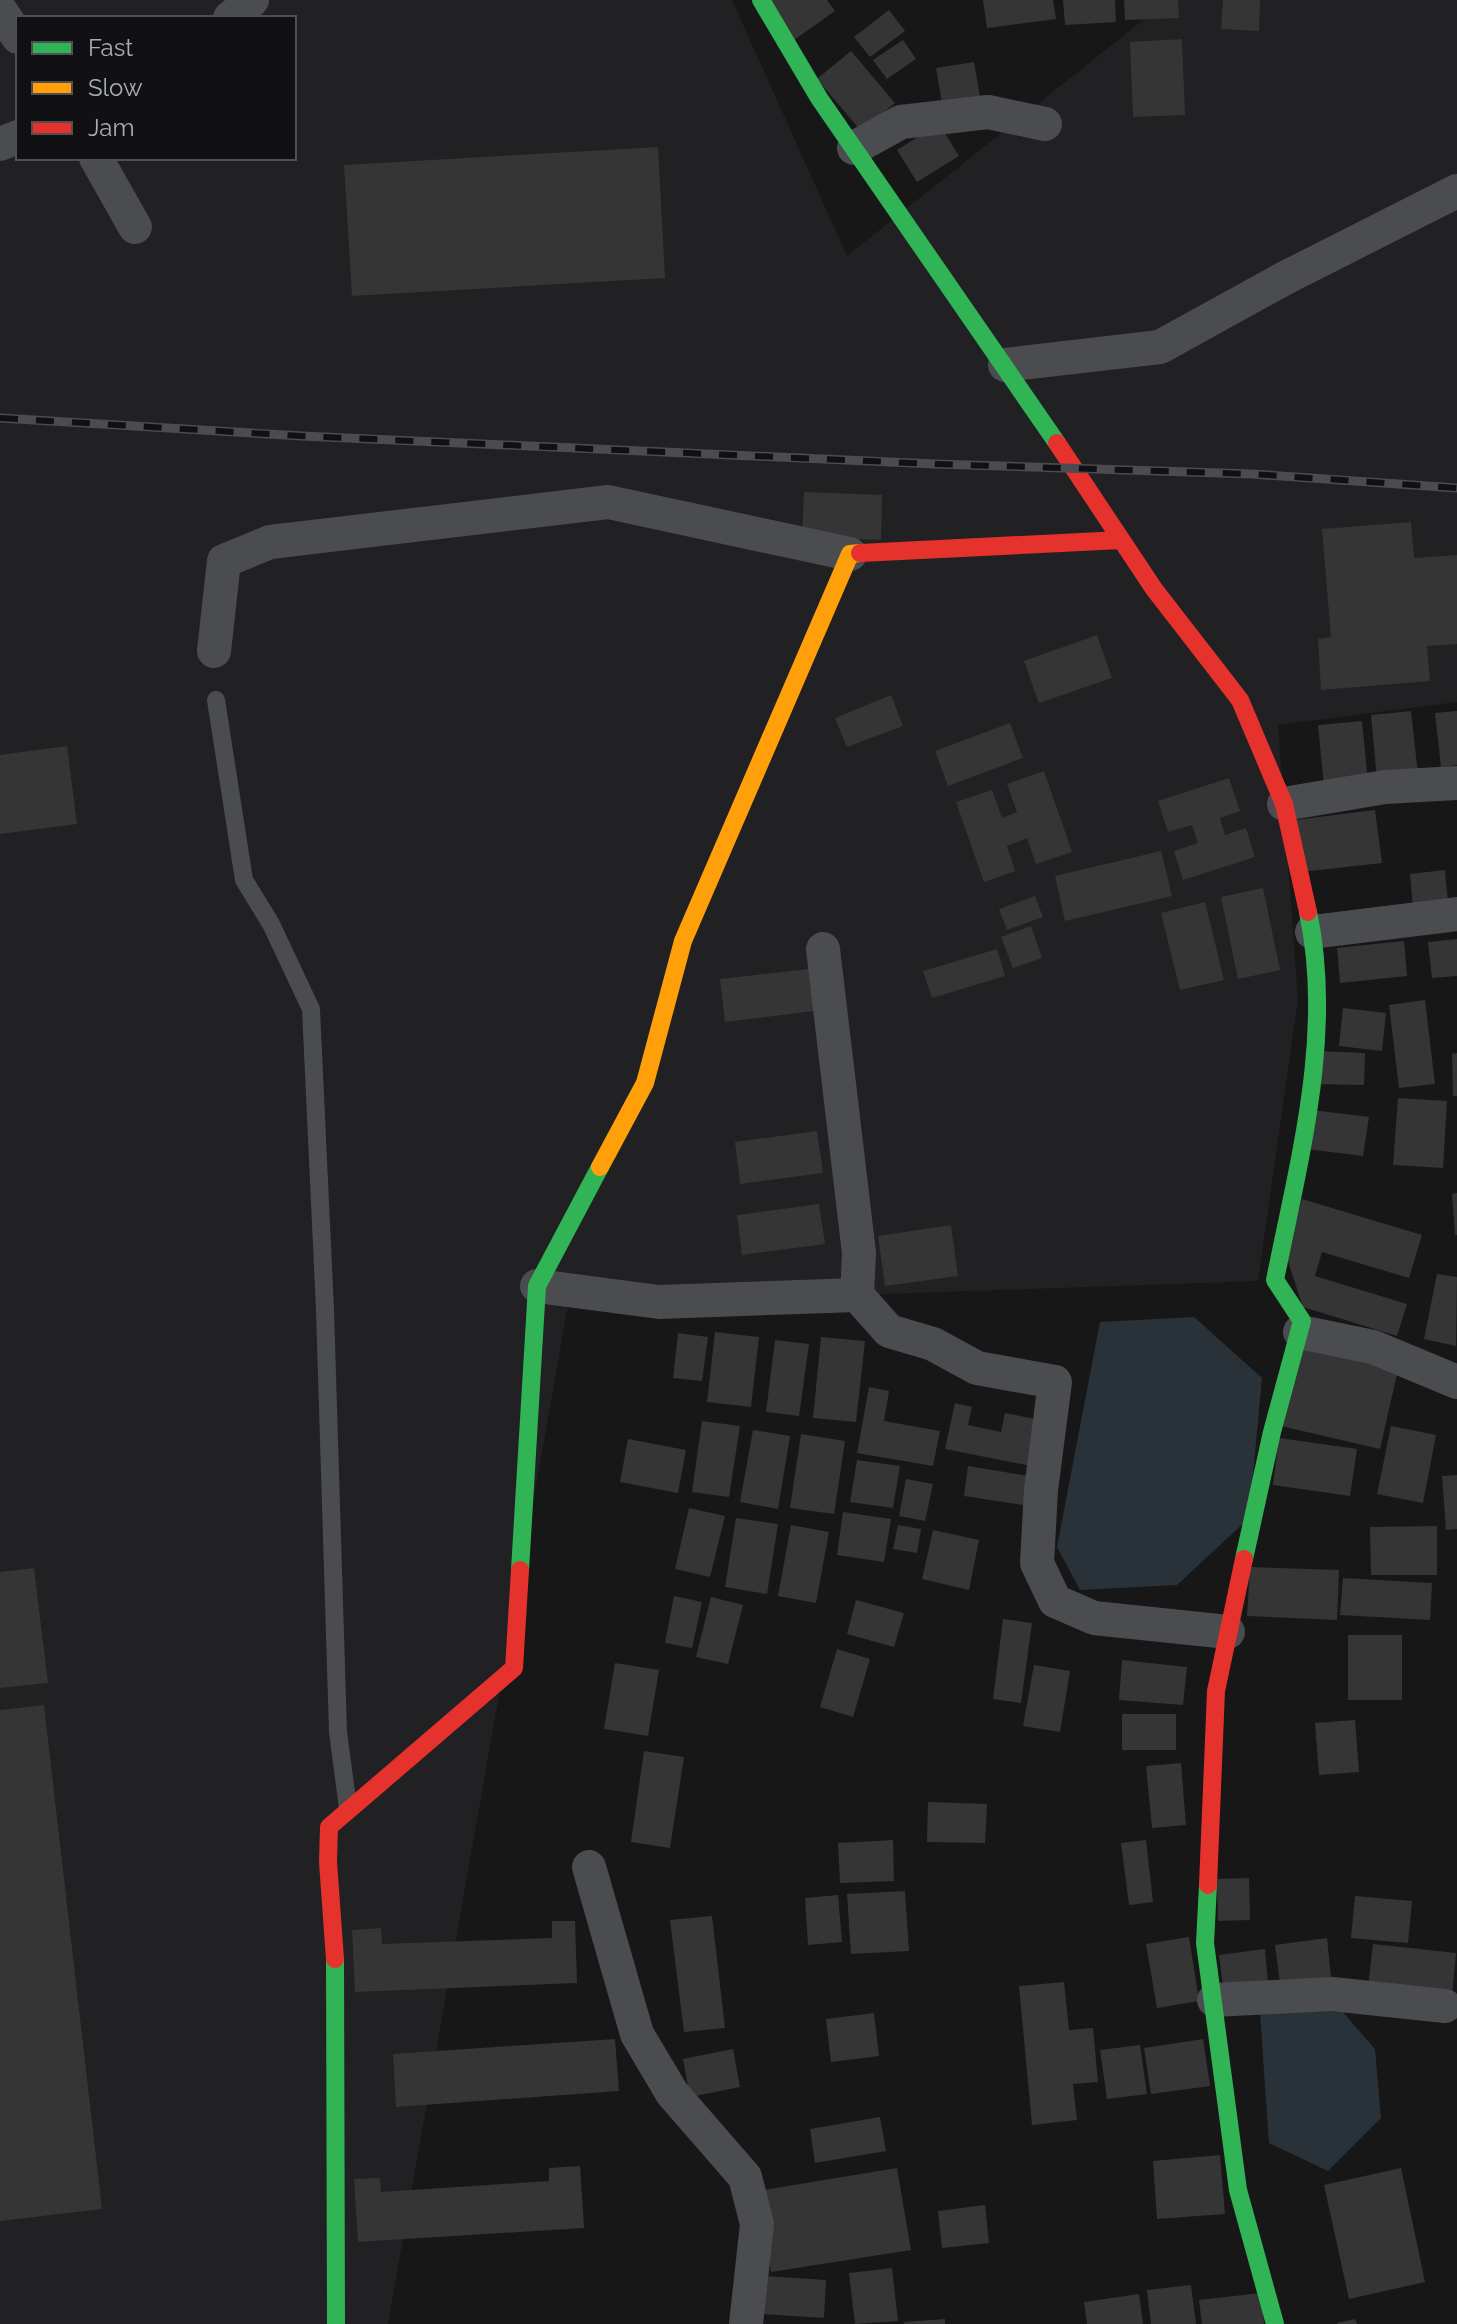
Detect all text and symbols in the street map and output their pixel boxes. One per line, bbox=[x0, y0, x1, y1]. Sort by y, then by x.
legend bbox=[16, 16, 296, 160]
text: Fast bbox=[88, 33, 133, 62]
text: Slow bbox=[88, 73, 143, 102]
text: Jam bbox=[88, 113, 134, 142]

